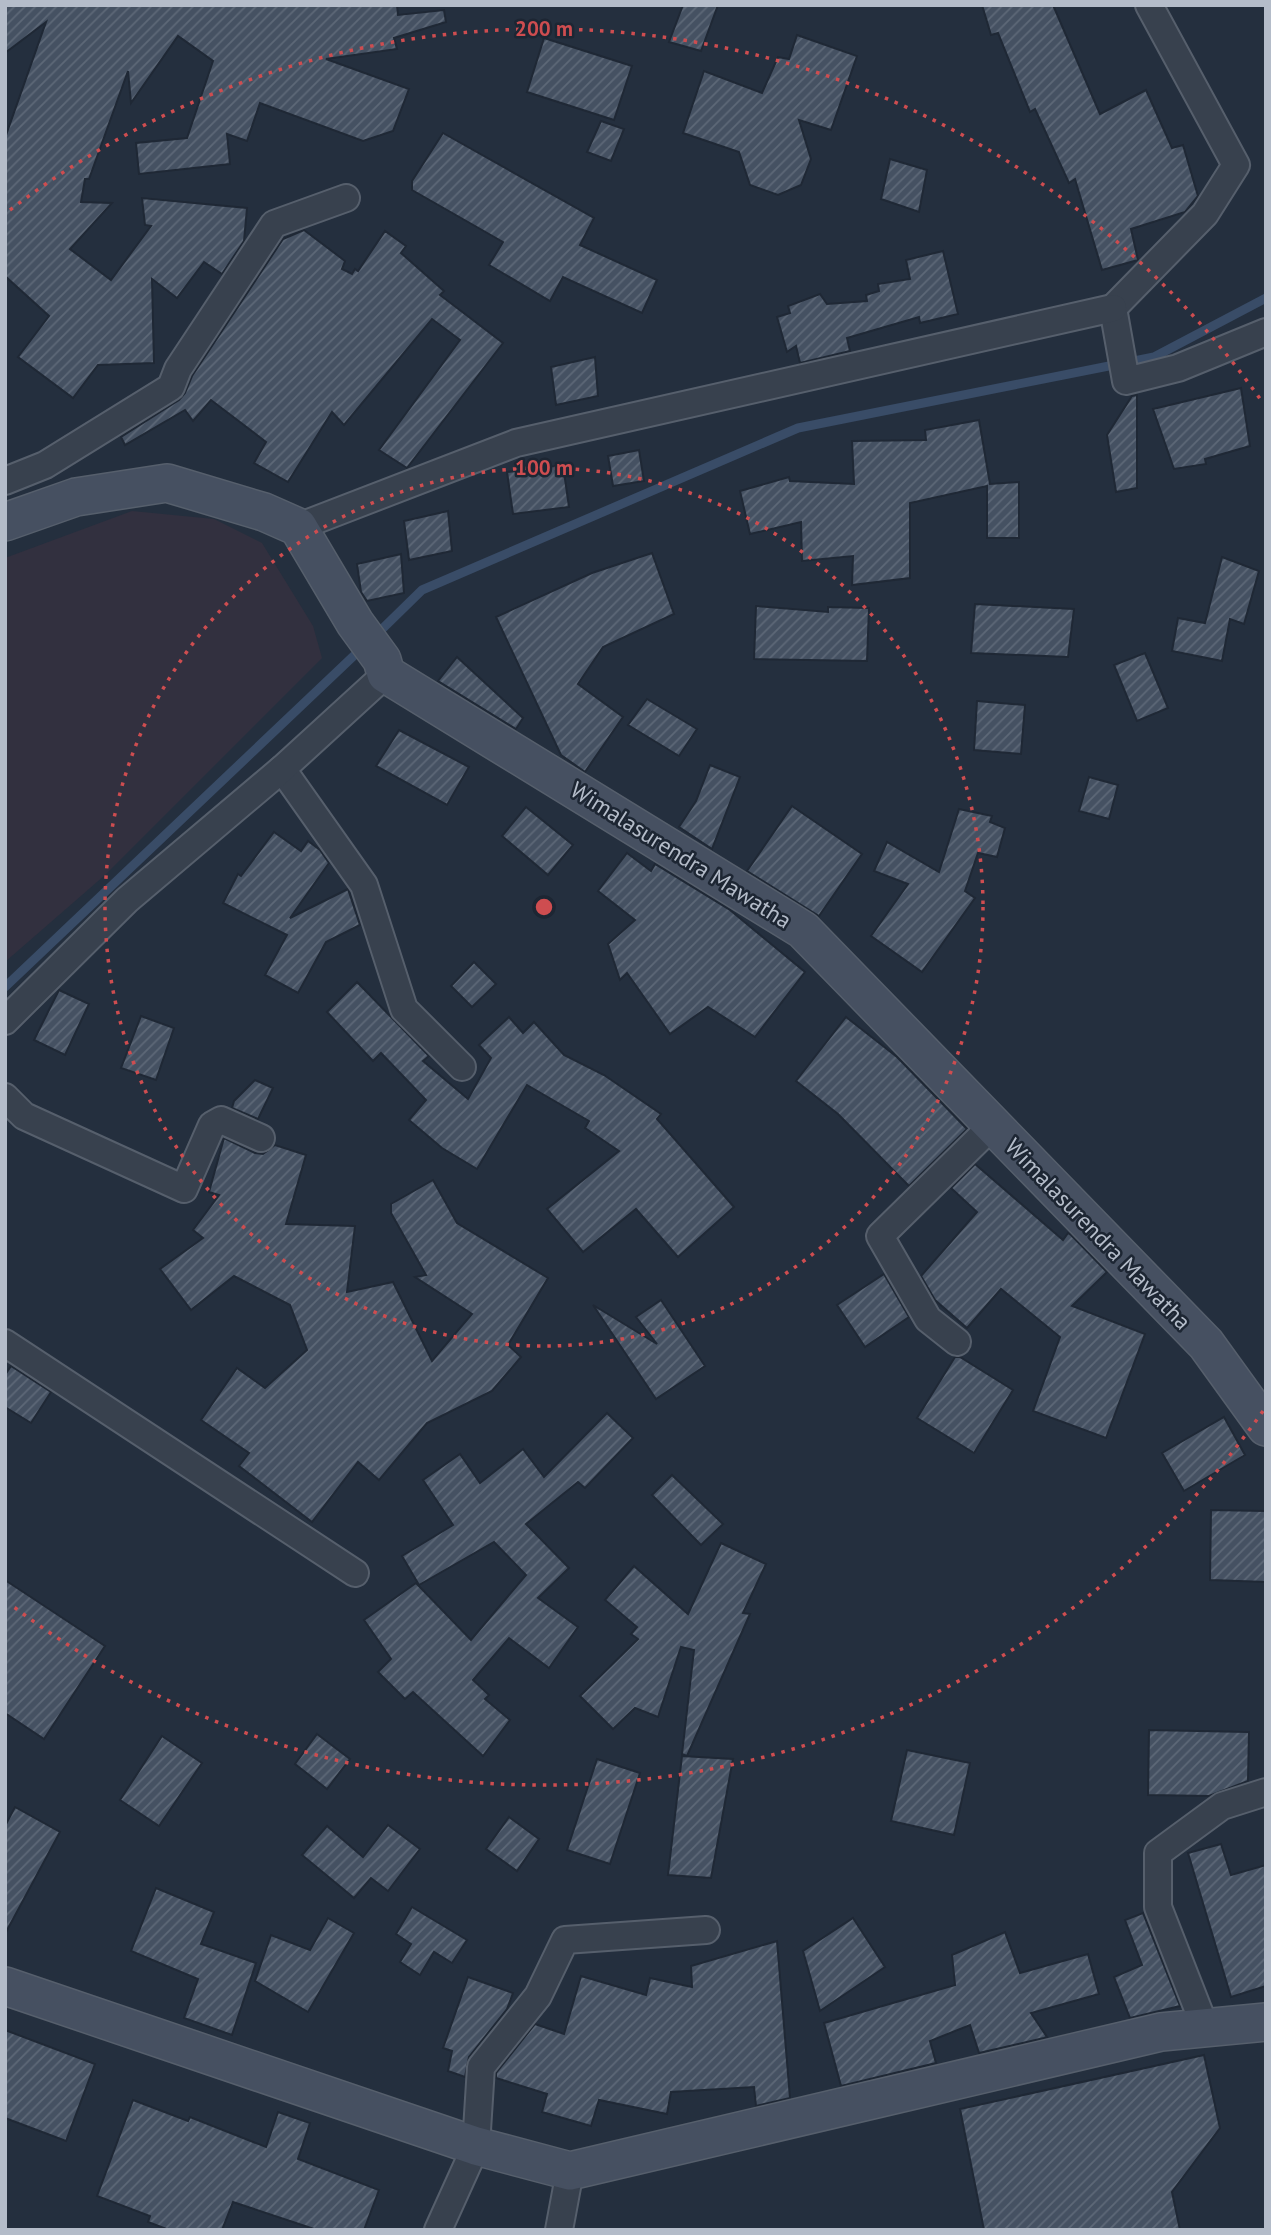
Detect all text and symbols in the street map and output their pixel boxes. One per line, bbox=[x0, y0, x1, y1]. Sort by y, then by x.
text: 200 m bbox=[515, 15, 573, 42]
text: 100 m bbox=[515, 454, 573, 481]
street label: Wimalasurendra Mawatha bbox=[565, 775, 797, 934]
centre of rings bbox=[532, 895, 556, 919]
street label: Wimalasurendra Mawatha bbox=[999, 1132, 1197, 1335]

